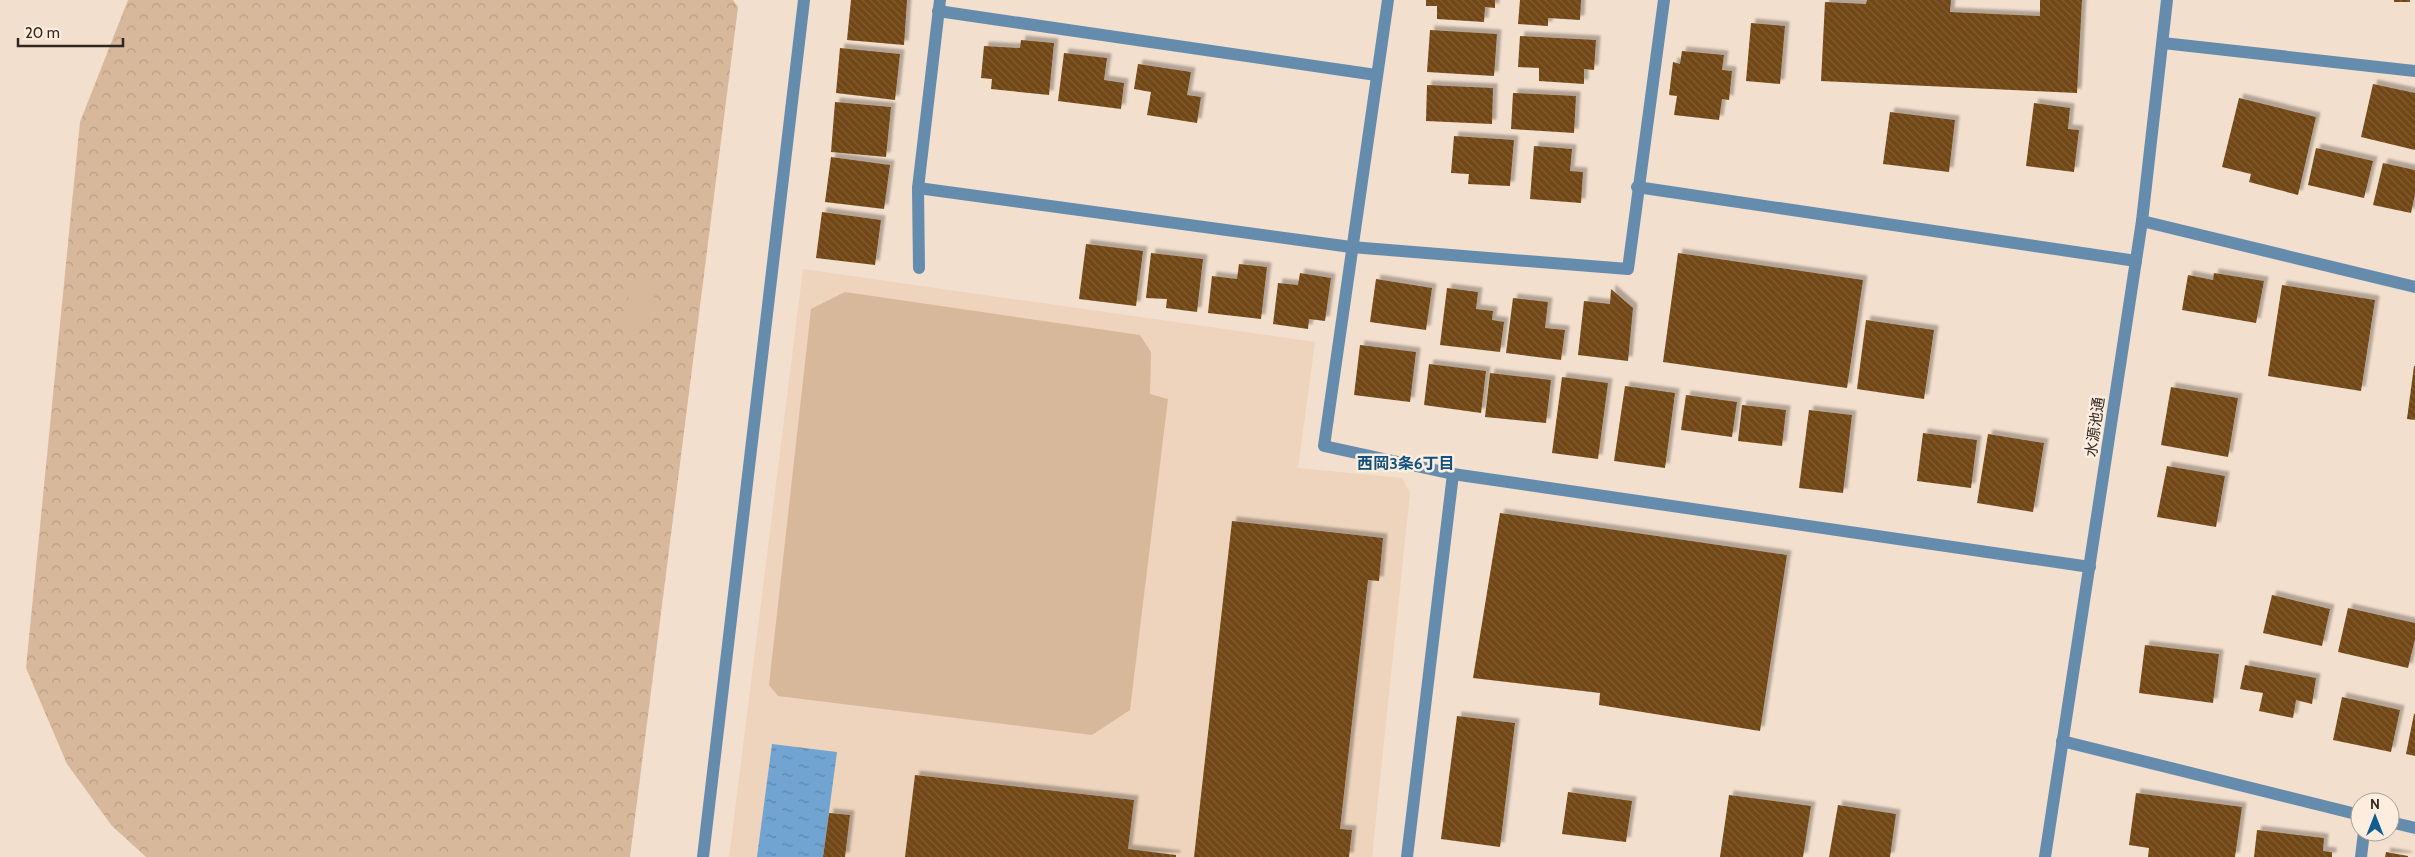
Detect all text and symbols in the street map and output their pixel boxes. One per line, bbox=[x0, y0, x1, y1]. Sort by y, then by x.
scale bar bbox=[18, 15, 122, 47]
text: 20 m bbox=[25, 24, 60, 42]
street label: 水源池通 bbox=[2082, 396, 2108, 458]
district label: 西岡3条6丁目 bbox=[1357, 454, 1455, 473]
north arrow bbox=[2350, 792, 2400, 842]
text: N bbox=[2370, 795, 2380, 813]

